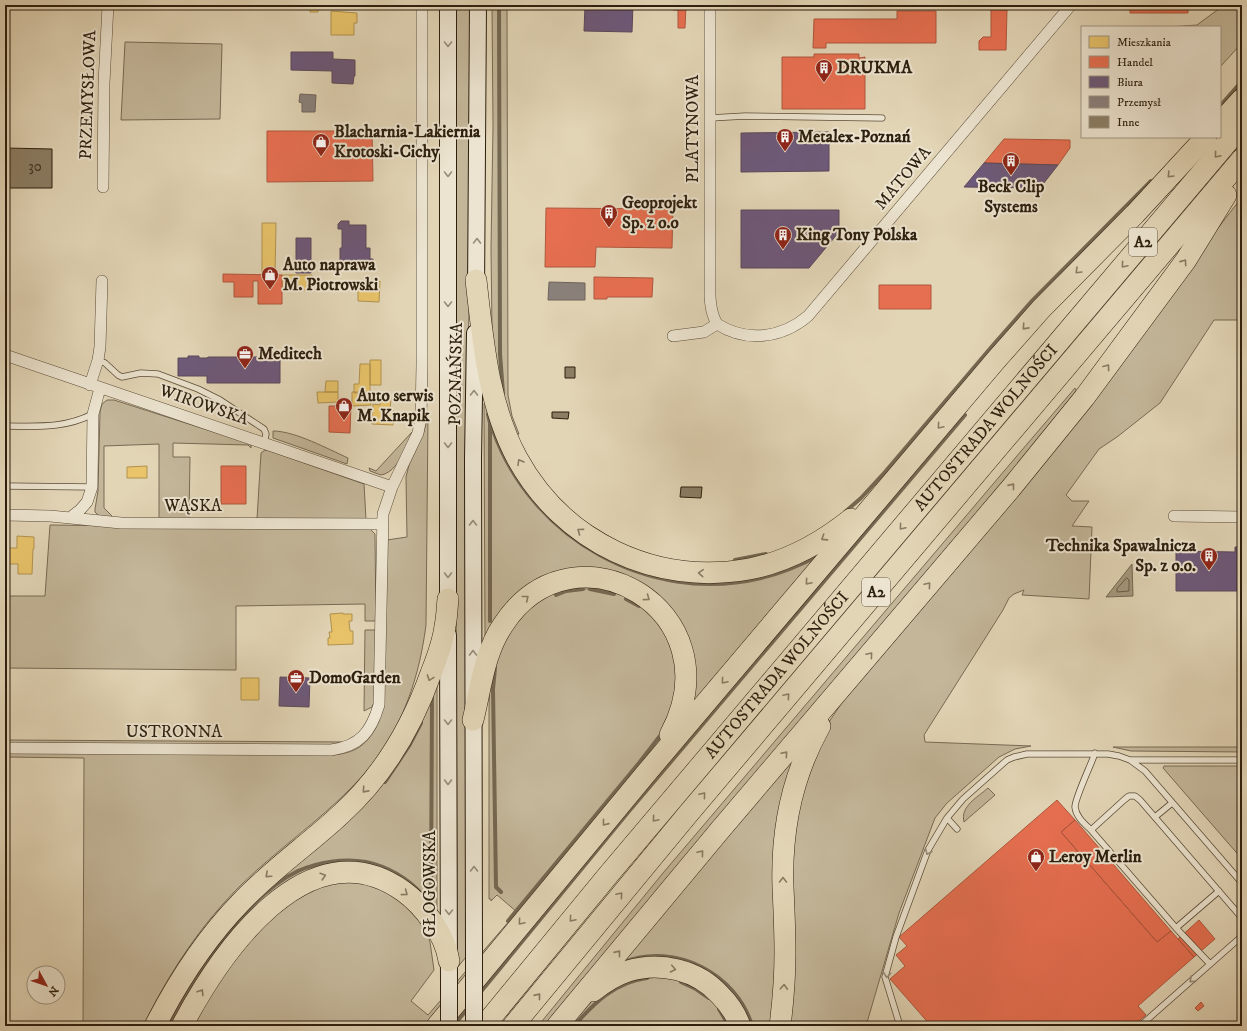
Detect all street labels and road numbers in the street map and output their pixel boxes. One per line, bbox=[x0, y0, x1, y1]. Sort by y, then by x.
street label: PRZEMYSŁOWA bbox=[75, 30, 101, 160]
street label: PLATYNOWA bbox=[682, 75, 704, 183]
street label: MATOWA bbox=[870, 141, 936, 214]
road number: A2 bbox=[1129, 228, 1157, 256]
street label: POZNAŃSKA bbox=[443, 322, 468, 426]
street label: AUTOSTRADA WOLNOŚCI bbox=[909, 340, 1063, 516]
street label: WIROWSKA bbox=[156, 379, 252, 431]
street label: WĄSKA bbox=[163, 495, 222, 517]
road number: A2 bbox=[862, 578, 890, 606]
street label: AUTOSTRADA WOLNOŚCI bbox=[700, 587, 854, 763]
street label: USTRONNA bbox=[126, 721, 222, 743]
street label: GŁOGOWSKA bbox=[419, 830, 441, 938]

